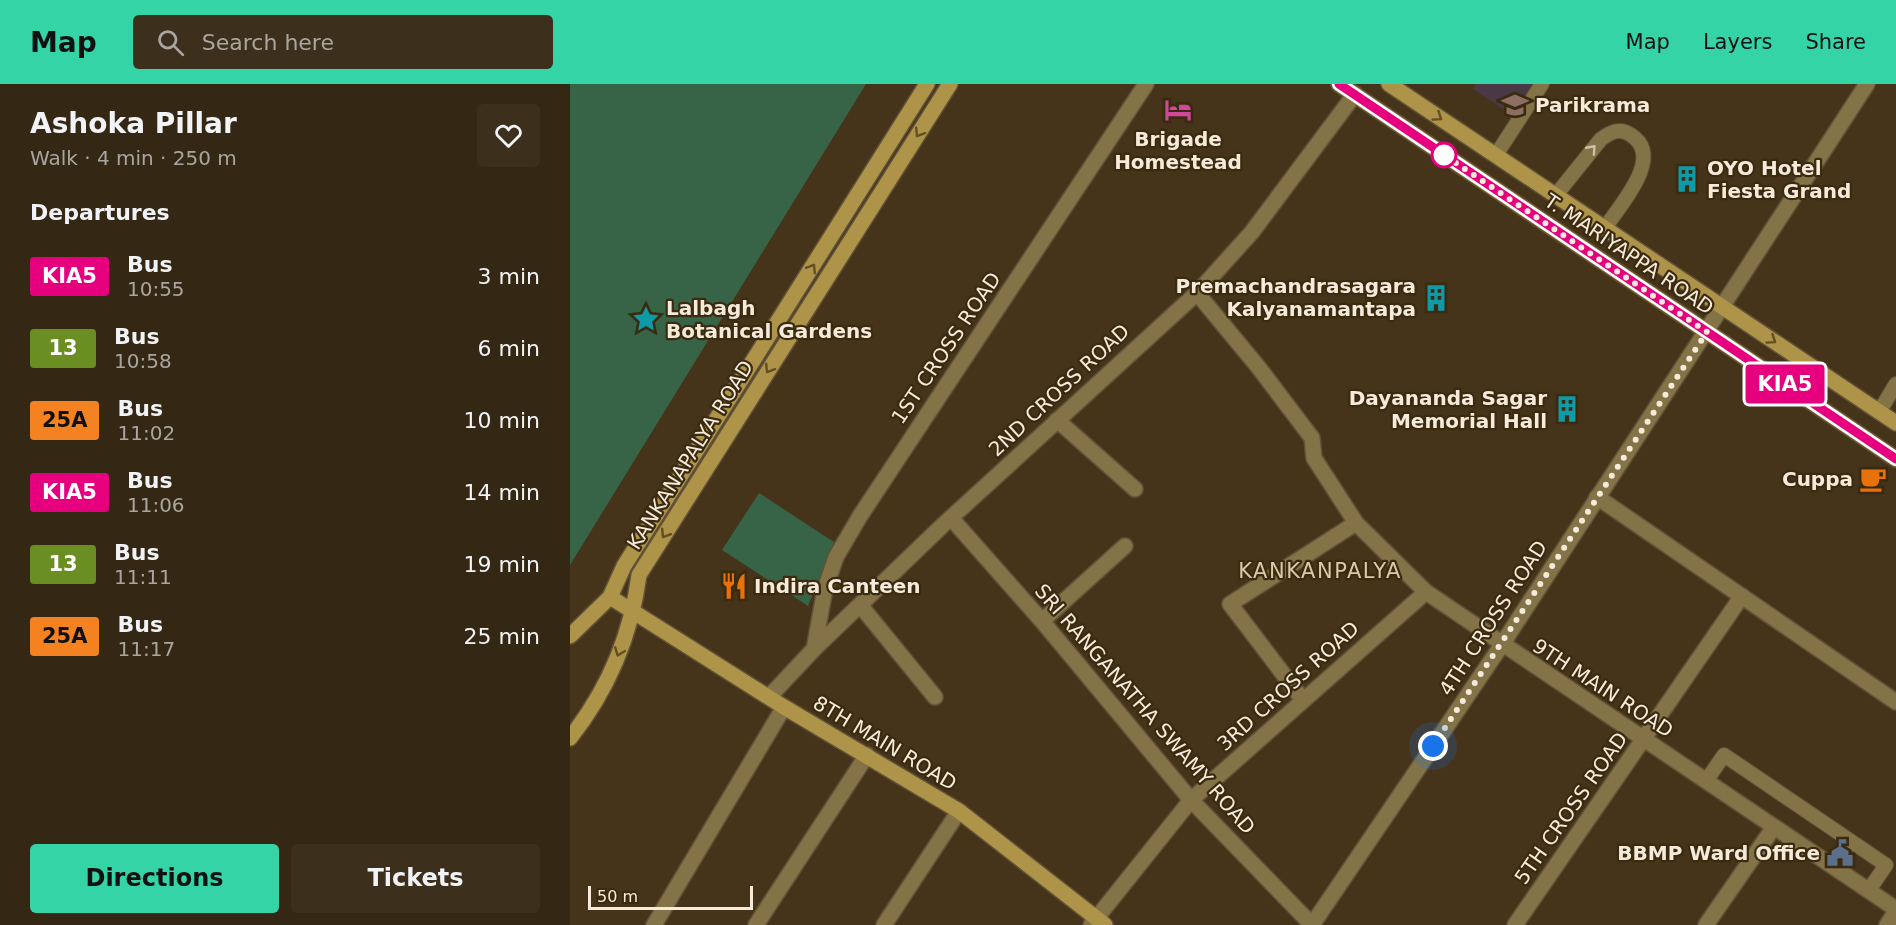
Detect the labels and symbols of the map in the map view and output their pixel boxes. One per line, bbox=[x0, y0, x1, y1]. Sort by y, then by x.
school or university icon: Parikrama bbox=[1500, 90, 1530, 120]
place label: Parikrama bbox=[1535, 93, 1650, 117]
hotel icon: Brigade Homestead bbox=[1163, 95, 1193, 125]
one-way arrow bbox=[1432, 109, 1442, 121]
one-way arrow bbox=[914, 127, 926, 137]
place label: Brigade Homestead bbox=[1114, 127, 1242, 174]
unlabelled marker bbox=[1431, 142, 1457, 168]
one-way arrow bbox=[1585, 146, 1596, 156]
place label: OYO Hotel Fiesta Grand bbox=[1707, 156, 1851, 203]
building icon: OYO Hotel Fiesta Grand bbox=[1672, 164, 1702, 194]
street label: T. MARIYAPPA ROAD bbox=[1539, 188, 1718, 320]
one-way arrow bbox=[804, 263, 815, 274]
street label: 1ST CROSS ROAD bbox=[886, 268, 1006, 428]
place label: Premachandrasagara Kalyanamantapa bbox=[1176, 274, 1416, 321]
building icon: Premachandrasagara Kalyanamantapa bbox=[1421, 283, 1451, 313]
place label: Lalbagh Botanical Gardens bbox=[666, 296, 872, 343]
place icon: Lalbagh Botanical Gardens bbox=[631, 304, 661, 334]
street label: 2ND CROSS ROAD bbox=[984, 319, 1134, 461]
one-way arrow bbox=[1765, 333, 1776, 344]
street label: KANKANAPALYA ROAD bbox=[622, 356, 758, 554]
one-way arrow bbox=[765, 362, 776, 373]
line badge: KIA5 bbox=[1743, 364, 1827, 404]
place label: Dayananda Sagar Memorial Hall bbox=[1349, 386, 1547, 433]
building icon: Dayananda Sagar Memorial Hall bbox=[1552, 394, 1582, 424]
cafe icon: Cuppa bbox=[1858, 464, 1888, 494]
place label: Cuppa bbox=[1782, 467, 1853, 491]
one-way arrow bbox=[660, 528, 672, 538]
street label: 4TH CROSS ROAD bbox=[1434, 536, 1552, 700]
district label: KANKANPALYA bbox=[1238, 559, 1402, 583]
restaurant icon: Indira Canteen bbox=[719, 571, 749, 601]
place label: Indira Canteen bbox=[754, 574, 921, 598]
street label: SRI RANGANATHA SWAMY ROAD bbox=[1030, 579, 1260, 839]
street label: 3RD CROSS ROAD bbox=[1212, 616, 1364, 756]
street label: 9TH MAIN ROAD bbox=[1528, 634, 1678, 742]
one-way arrow bbox=[614, 646, 627, 657]
street label: 8TH MAIN ROAD bbox=[809, 691, 961, 795]
street label: 5TH CROSS ROAD bbox=[1510, 727, 1632, 889]
your location bbox=[1418, 731, 1448, 761]
public building icon: BBMP Ward Office bbox=[1825, 838, 1855, 868]
place label: BBMP Ward Office bbox=[1617, 841, 1820, 865]
scale bar bbox=[588, 883, 753, 910]

